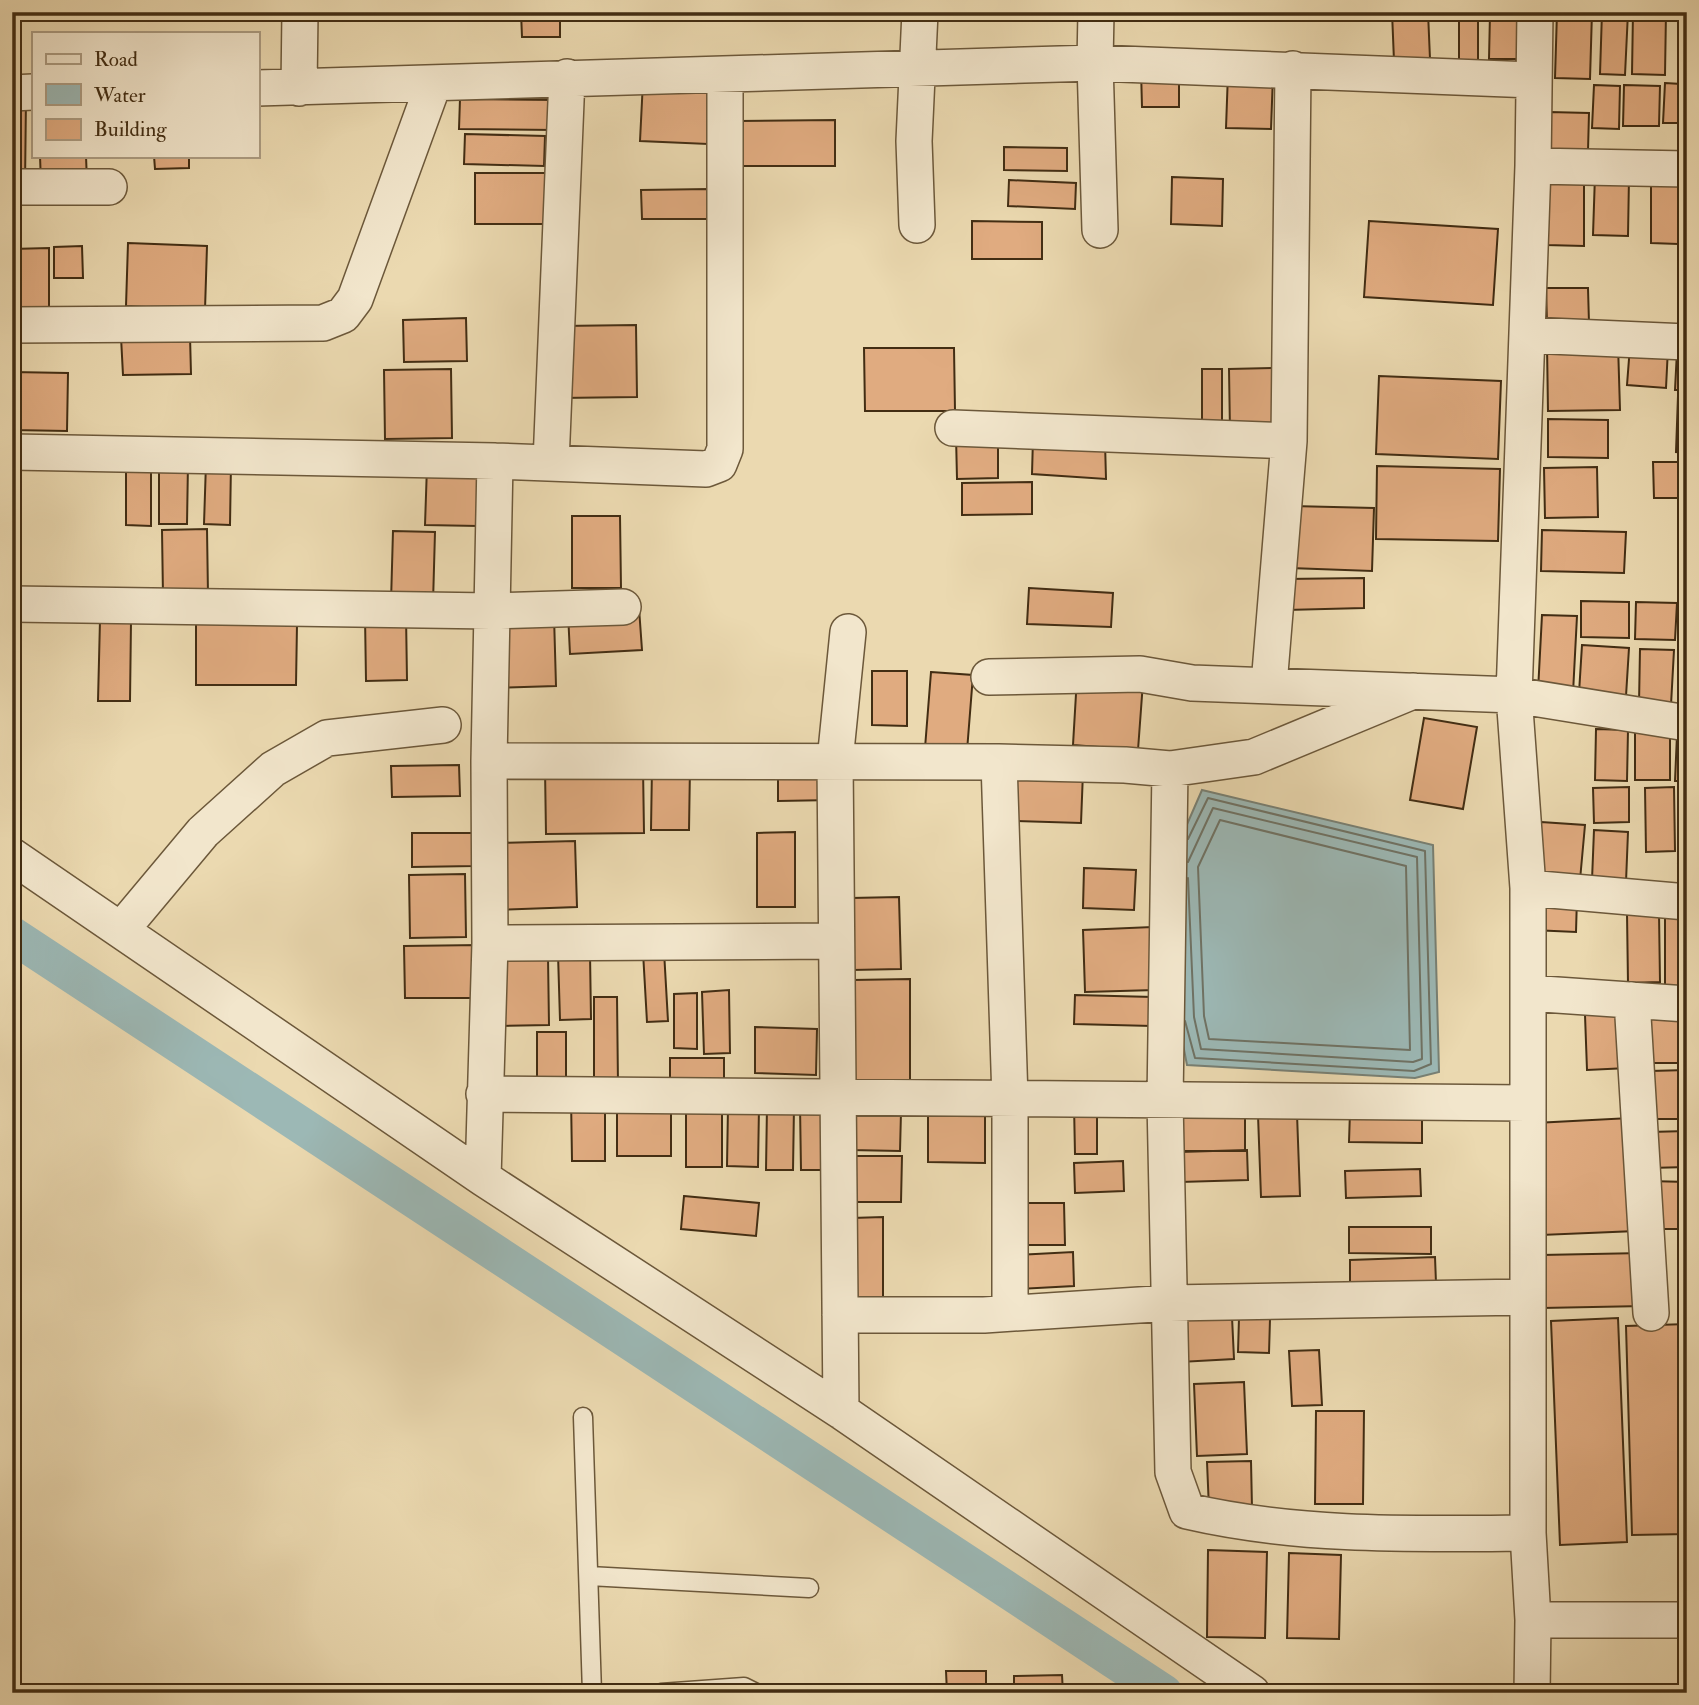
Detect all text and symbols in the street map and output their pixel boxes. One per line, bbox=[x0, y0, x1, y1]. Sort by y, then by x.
legend bbox=[32, 32, 259, 158]
text: Road bbox=[94, 46, 139, 73]
text: Water bbox=[93, 82, 146, 109]
text: Building bbox=[94, 116, 167, 143]

